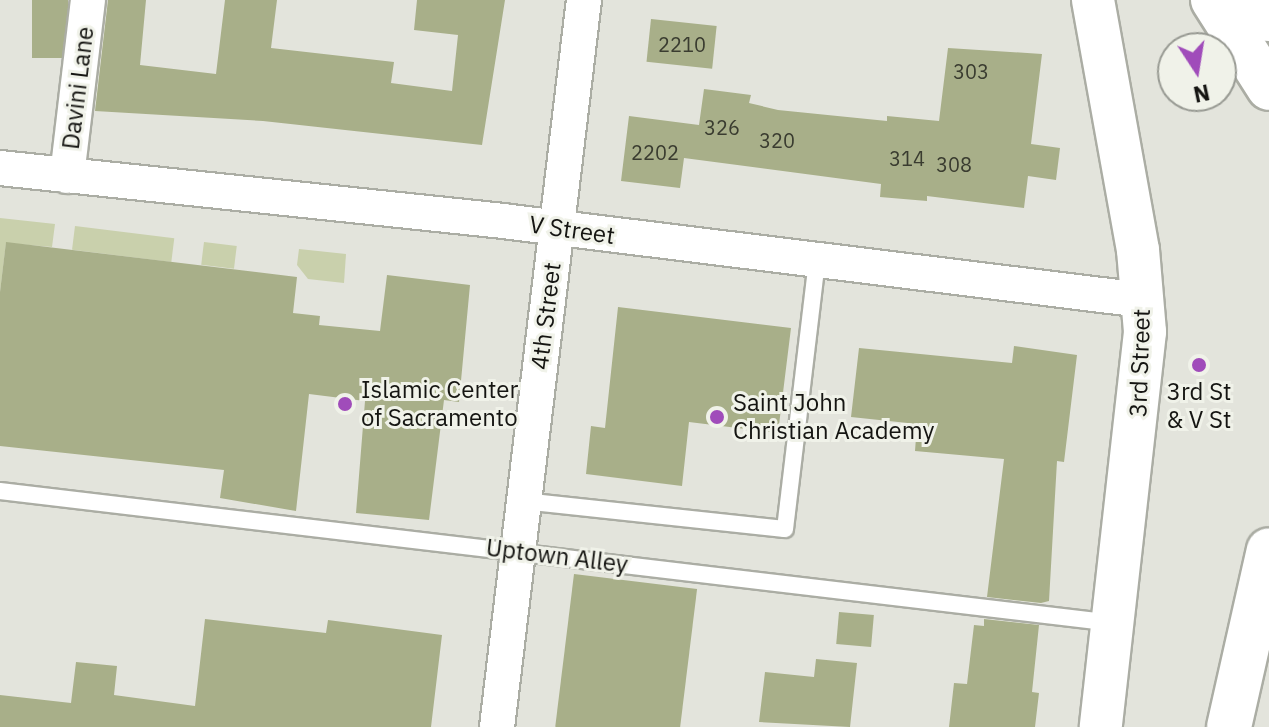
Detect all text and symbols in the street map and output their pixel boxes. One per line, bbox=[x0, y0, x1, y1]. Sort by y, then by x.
street label: Davini Lane bbox=[56, 25, 100, 151]
house number: 2210 bbox=[658, 32, 706, 56]
north arrow bbox=[1157, 32, 1237, 112]
house number: 303 bbox=[953, 59, 989, 83]
text: N bbox=[1191, 78, 1212, 110]
house number: 326 bbox=[704, 115, 740, 139]
house number: 320 bbox=[759, 128, 795, 152]
house number: 2202 bbox=[631, 140, 679, 164]
house number: 314 bbox=[889, 146, 925, 170]
house number: 308 bbox=[936, 152, 972, 176]
street label: V Street bbox=[527, 210, 617, 250]
street label: 4th Street bbox=[525, 261, 567, 371]
street label: 3rd Street bbox=[1124, 308, 1156, 418]
marker: 3rd St & V St bbox=[1190, 356, 1208, 374]
place label: Islamic Center of Sacramento bbox=[361, 376, 518, 432]
place label: 3rd St & V St bbox=[1166, 378, 1232, 434]
place label: Saint John Christian Academy bbox=[733, 389, 935, 445]
marker: Islamic Center of Sacramento bbox=[336, 395, 354, 413]
marker: Saint John Christian Academy bbox=[708, 408, 726, 426]
street label: Uptown Alley bbox=[484, 533, 630, 579]

